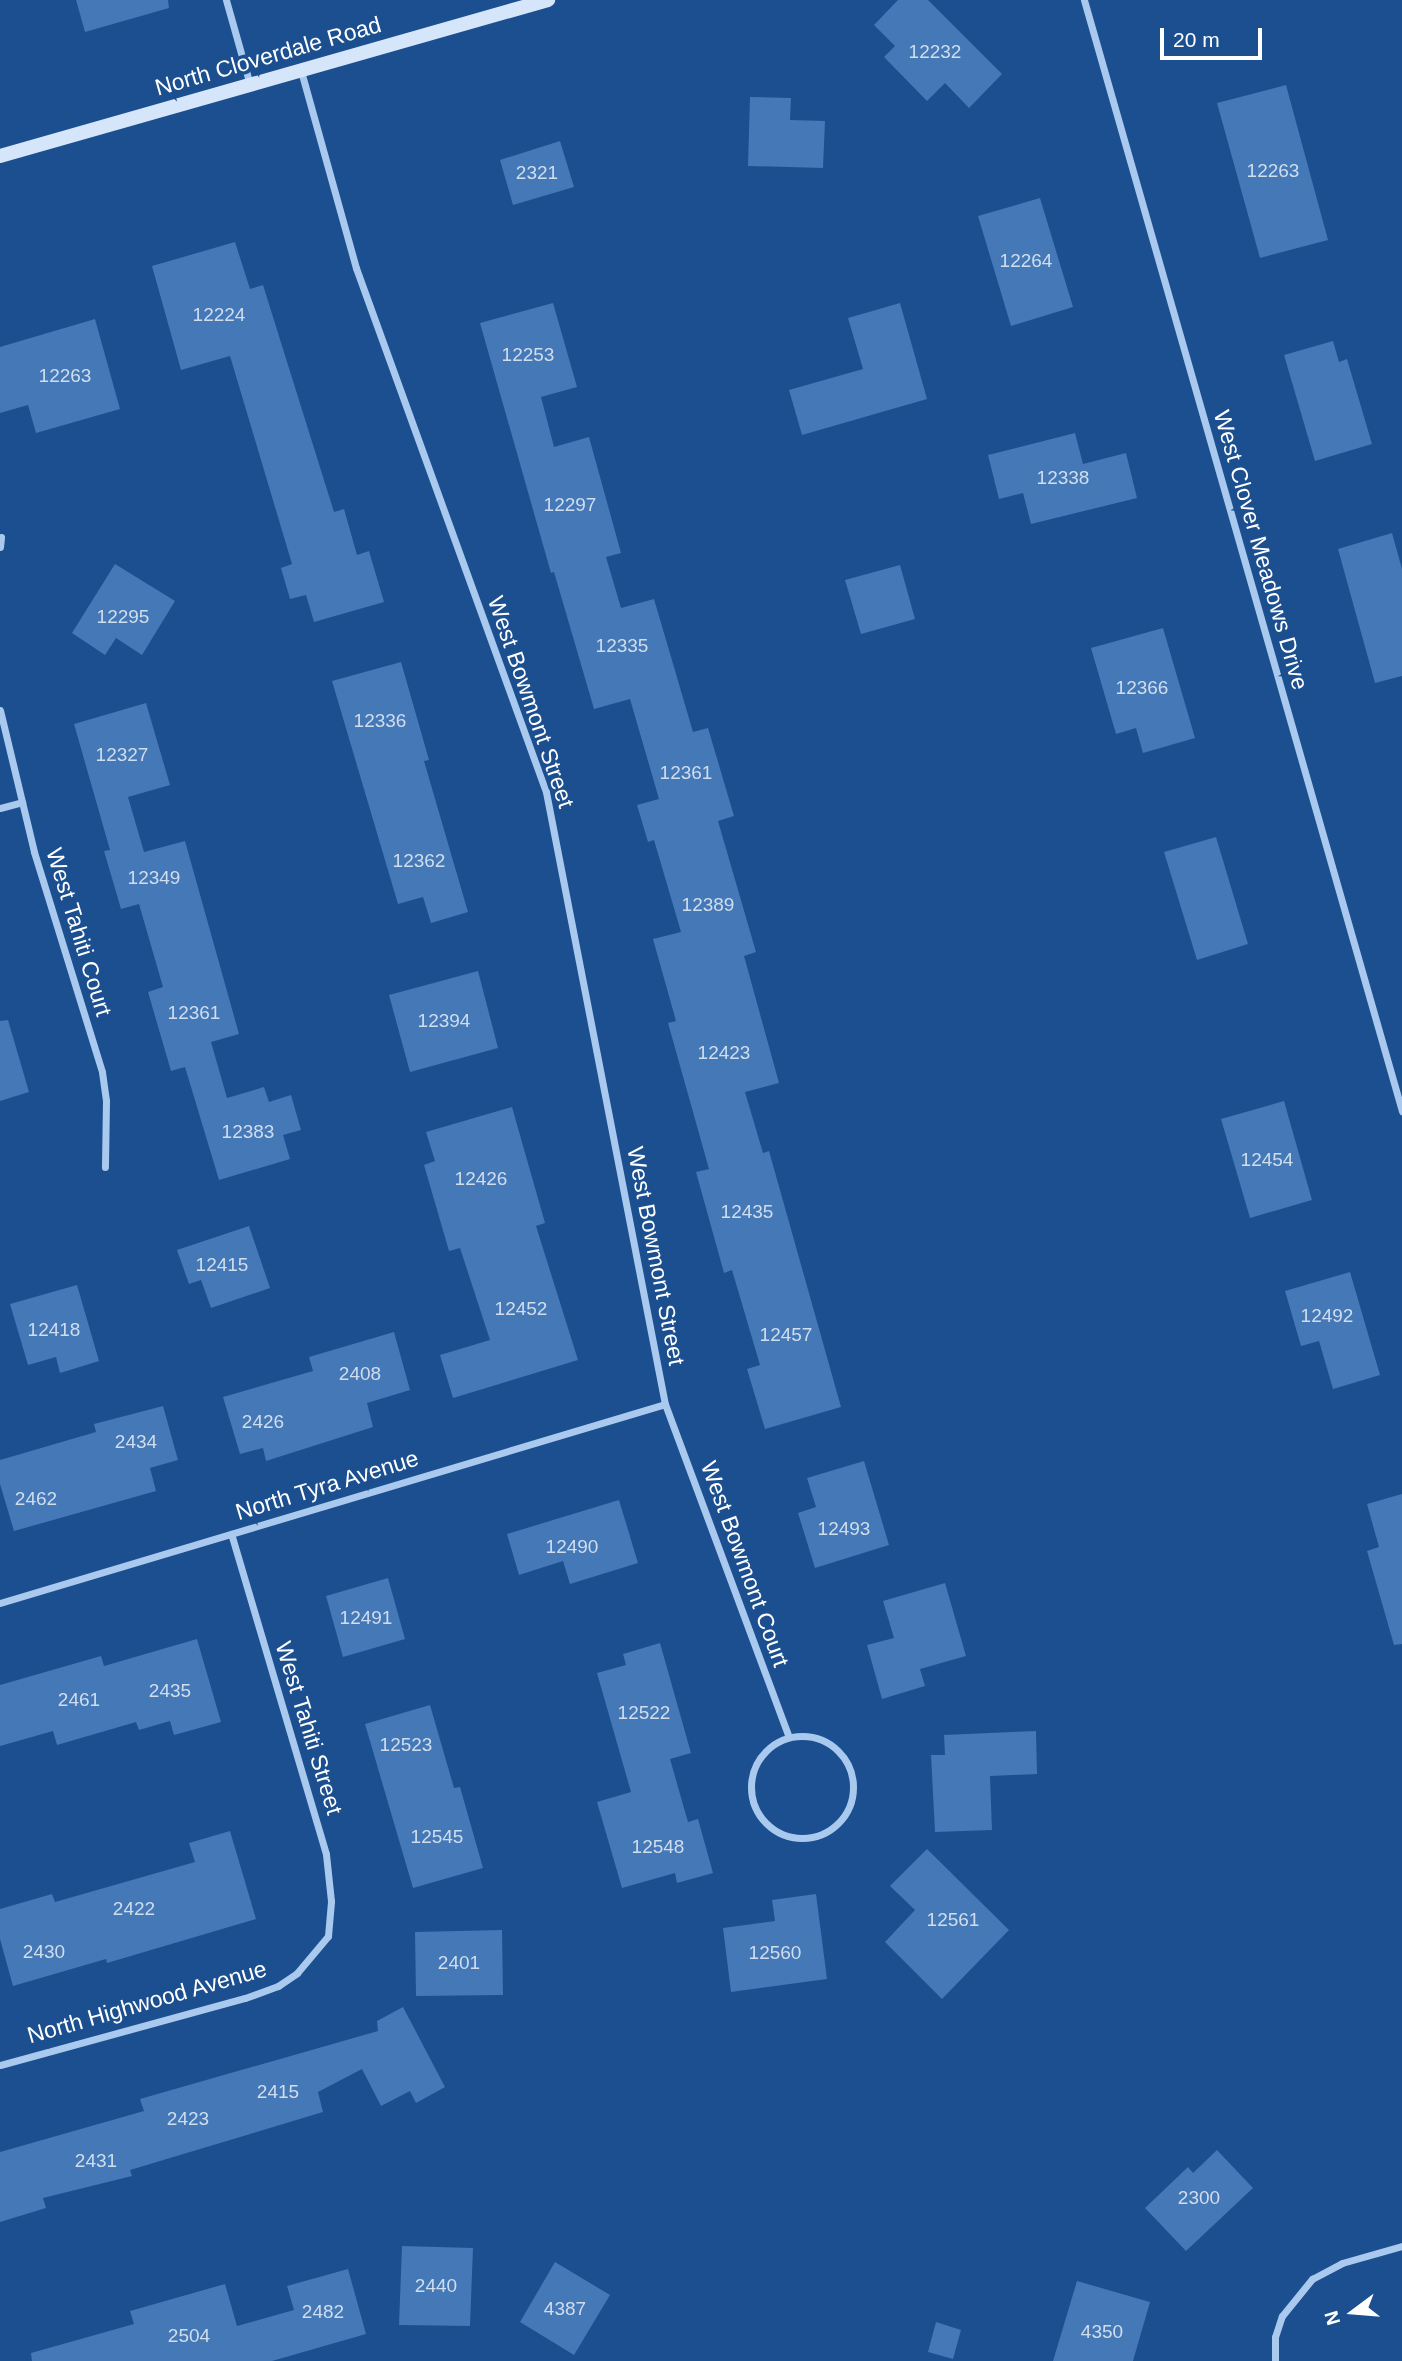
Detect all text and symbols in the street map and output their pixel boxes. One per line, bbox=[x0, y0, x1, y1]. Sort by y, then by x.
street label: North Cloverdale Road bbox=[152, 10, 384, 102]
scale bar bbox=[1164, 14, 1266, 58]
text: 20 m bbox=[1173, 28, 1220, 51]
house number: 12232 bbox=[909, 41, 961, 63]
house number: 12263 bbox=[1247, 160, 1299, 182]
house number: 2321 bbox=[516, 162, 558, 184]
house number: 12264 bbox=[1000, 250, 1052, 272]
house number: 12224 bbox=[193, 304, 245, 326]
house number: 12253 bbox=[502, 344, 554, 366]
house number: 12263 bbox=[39, 365, 91, 387]
street label: West Clover Meadows Drive bbox=[1208, 407, 1314, 693]
house number: 12338 bbox=[1037, 467, 1089, 489]
house number: 12297 bbox=[544, 494, 596, 516]
street label: West Bowmont Street bbox=[482, 593, 580, 811]
house number: 12295 bbox=[97, 606, 149, 628]
house number: 12335 bbox=[596, 635, 648, 657]
house number: 12366 bbox=[1116, 677, 1168, 699]
house number: 12336 bbox=[354, 710, 406, 732]
house number: 12327 bbox=[96, 744, 148, 766]
house number: 12361 bbox=[660, 762, 712, 784]
street label: West Tahiti Court bbox=[40, 844, 118, 1020]
house number: 12362 bbox=[393, 850, 445, 872]
house number: 12349 bbox=[128, 867, 180, 889]
house number: 12389 bbox=[682, 894, 734, 916]
house number: 12361 bbox=[168, 1002, 220, 1024]
house number: 12394 bbox=[418, 1010, 470, 1032]
house number: 12423 bbox=[698, 1042, 750, 1064]
house number: 12383 bbox=[222, 1121, 274, 1143]
street label: West Bowmont Street bbox=[621, 1144, 691, 1368]
house number: 12454 bbox=[1241, 1149, 1293, 1171]
house number: 12426 bbox=[455, 1168, 507, 1190]
house number: 12435 bbox=[721, 1201, 773, 1223]
house number: 12415 bbox=[196, 1254, 248, 1276]
house number: 12452 bbox=[495, 1298, 547, 1320]
house number: 12492 bbox=[1301, 1305, 1353, 1327]
house number: 12418 bbox=[28, 1319, 80, 1341]
house number: 12457 bbox=[760, 1324, 812, 1346]
house number: 2408 bbox=[339, 1363, 381, 1385]
house number: 2426 bbox=[242, 1411, 284, 1433]
house number: 2434 bbox=[115, 1431, 157, 1453]
street label: North Tyra Avenue bbox=[231, 1444, 423, 1526]
street label: West Bowmont Court bbox=[695, 1457, 795, 1671]
house number: 2462 bbox=[15, 1488, 57, 1510]
house number: 12493 bbox=[818, 1518, 870, 1540]
house number: 12490 bbox=[546, 1536, 598, 1558]
house number: 12491 bbox=[340, 1607, 392, 1629]
street label: West Tahiti Street bbox=[270, 1638, 348, 1818]
house number: 2435 bbox=[149, 1680, 191, 1702]
house number: 2461 bbox=[58, 1689, 100, 1711]
house number: 12522 bbox=[618, 1702, 670, 1724]
house number: 12523 bbox=[380, 1734, 432, 1756]
house number: 12545 bbox=[411, 1826, 463, 1848]
house number: 12548 bbox=[632, 1836, 684, 1858]
house number: 2422 bbox=[113, 1898, 155, 1920]
house number: 12561 bbox=[927, 1909, 979, 1931]
house number: 2430 bbox=[23, 1941, 65, 1963]
house number: 12560 bbox=[749, 1942, 801, 1964]
house number: 2401 bbox=[438, 1952, 480, 1974]
street label: North Highwood Avenue bbox=[24, 1954, 270, 2050]
house number: 2415 bbox=[257, 2081, 299, 2103]
house number: 2423 bbox=[167, 2108, 209, 2130]
house number: 2431 bbox=[75, 2150, 117, 2172]
house number: 2300 bbox=[1178, 2187, 1220, 2209]
house number: 2440 bbox=[415, 2275, 457, 2297]
north arrow bbox=[1318, 2277, 1388, 2347]
house number: 4387 bbox=[544, 2298, 586, 2320]
house number: 2482 bbox=[302, 2301, 344, 2323]
text: N bbox=[1320, 2308, 1344, 2327]
house number: 4350 bbox=[1081, 2321, 1123, 2343]
house number: 2504 bbox=[168, 2325, 210, 2347]

